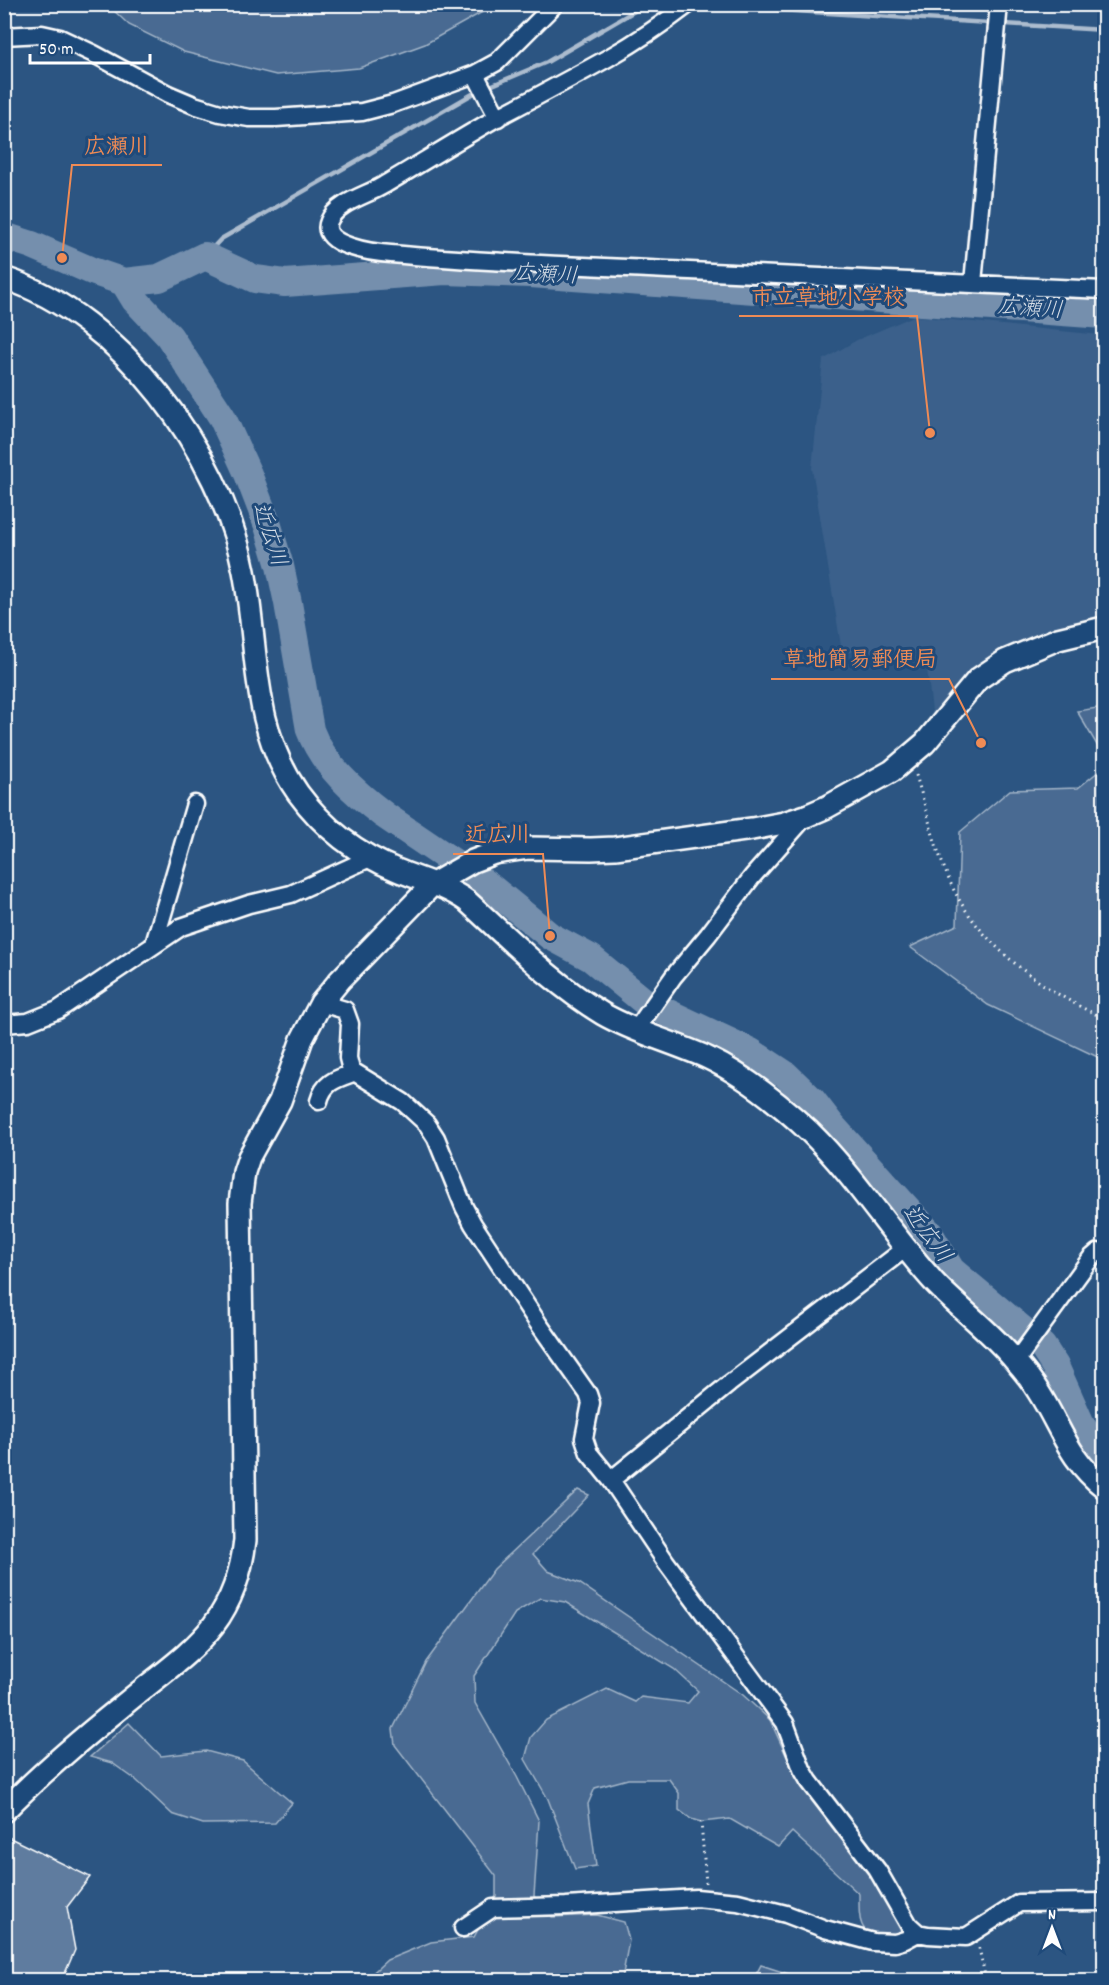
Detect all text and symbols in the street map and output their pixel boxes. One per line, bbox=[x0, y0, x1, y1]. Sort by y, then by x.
scale bar bbox=[30, 27, 150, 65]
text: 50 m bbox=[39, 38, 74, 63]
callout: 広瀬川 bbox=[72, 125, 162, 165]
text: 広瀬川 bbox=[84, 133, 150, 164]
water label: 広瀬川 bbox=[511, 259, 579, 293]
callout: 市立草地小学校 bbox=[739, 276, 917, 316]
text: 市立草地小学校 bbox=[751, 284, 905, 315]
water label: 広瀬川 bbox=[996, 292, 1064, 328]
water label: 近広川 bbox=[243, 499, 293, 571]
callout: 草地簡易郵便局 bbox=[771, 639, 949, 679]
text: 草地簡易郵便局 bbox=[783, 646, 937, 677]
callout: 近広川 bbox=[453, 814, 543, 854]
text: 近広川 bbox=[465, 821, 531, 852]
water label: 近広川 bbox=[894, 1199, 958, 1271]
north arrow bbox=[1022, 1898, 1082, 1958]
text: N bbox=[1048, 1904, 1056, 1927]

